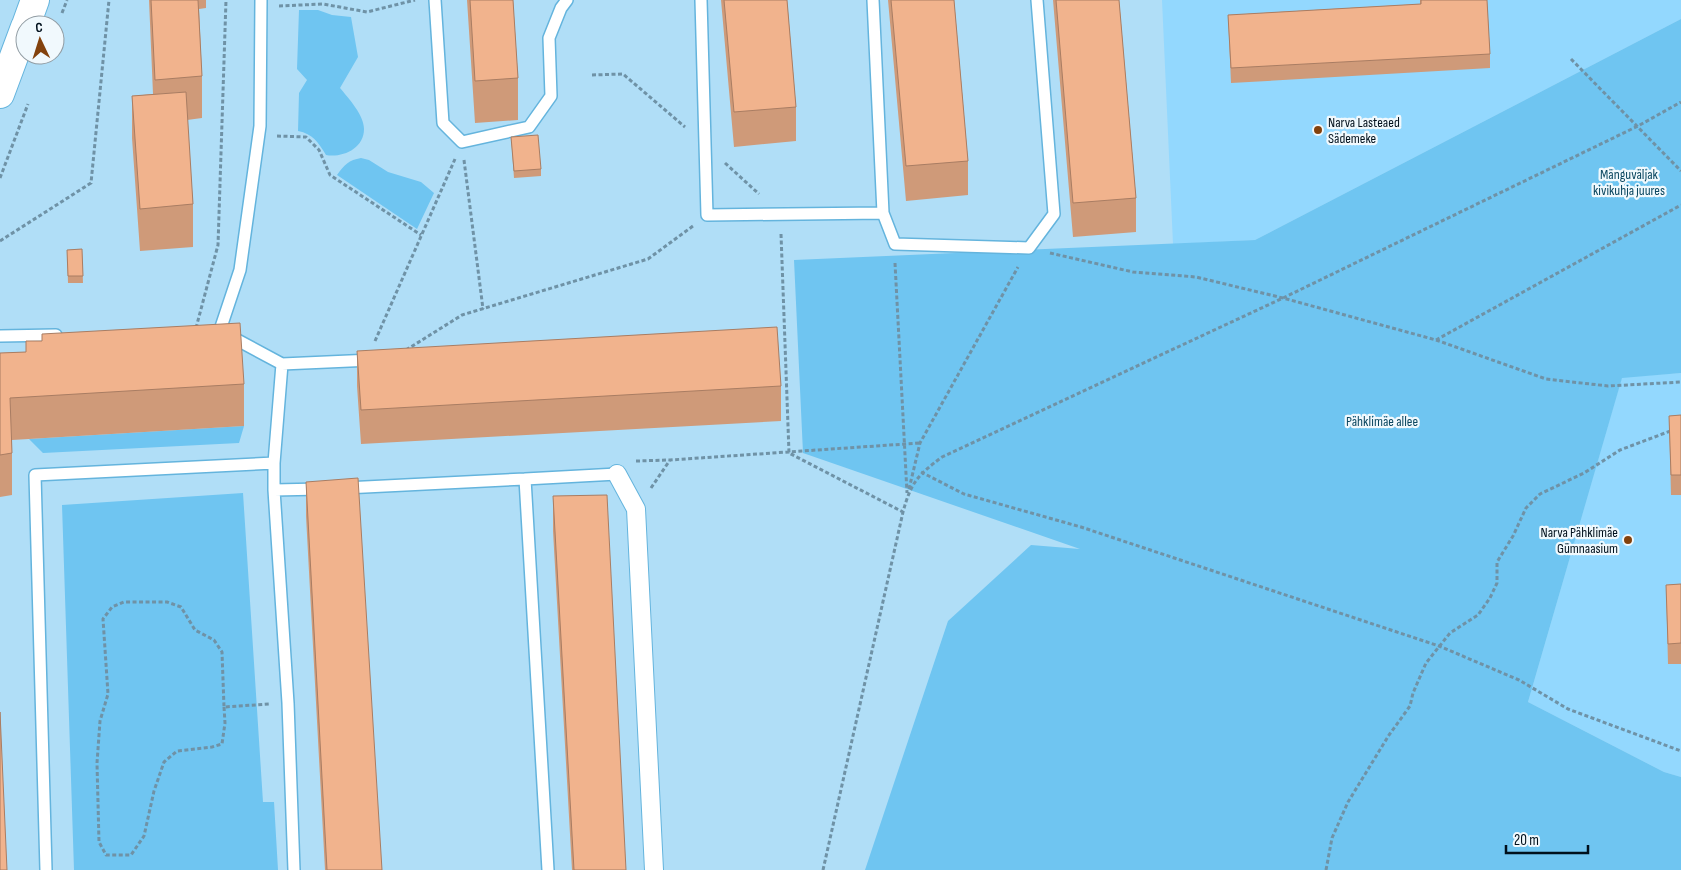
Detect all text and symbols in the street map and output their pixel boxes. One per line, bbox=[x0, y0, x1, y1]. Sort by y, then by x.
north arrow bbox=[15, 15, 65, 65]
text: С bbox=[35, 19, 43, 36]
place label: Narva Lasteaed Sädemeke bbox=[1328, 114, 1400, 147]
marker: Narva Lasteaed Sädemeke bbox=[1312, 124, 1324, 136]
park label: Mänguväljak kivikuhja juures bbox=[1593, 166, 1665, 199]
park label: Pähklimäe allee bbox=[1346, 413, 1418, 430]
place label: Narva Pähklimäe Gümnaasium bbox=[1541, 524, 1618, 557]
marker: Narva Pähklimäe Gümnaasium bbox=[1622, 534, 1634, 546]
scale bar bbox=[1506, 822, 1588, 854]
text: 20 m bbox=[1514, 831, 1539, 850]

